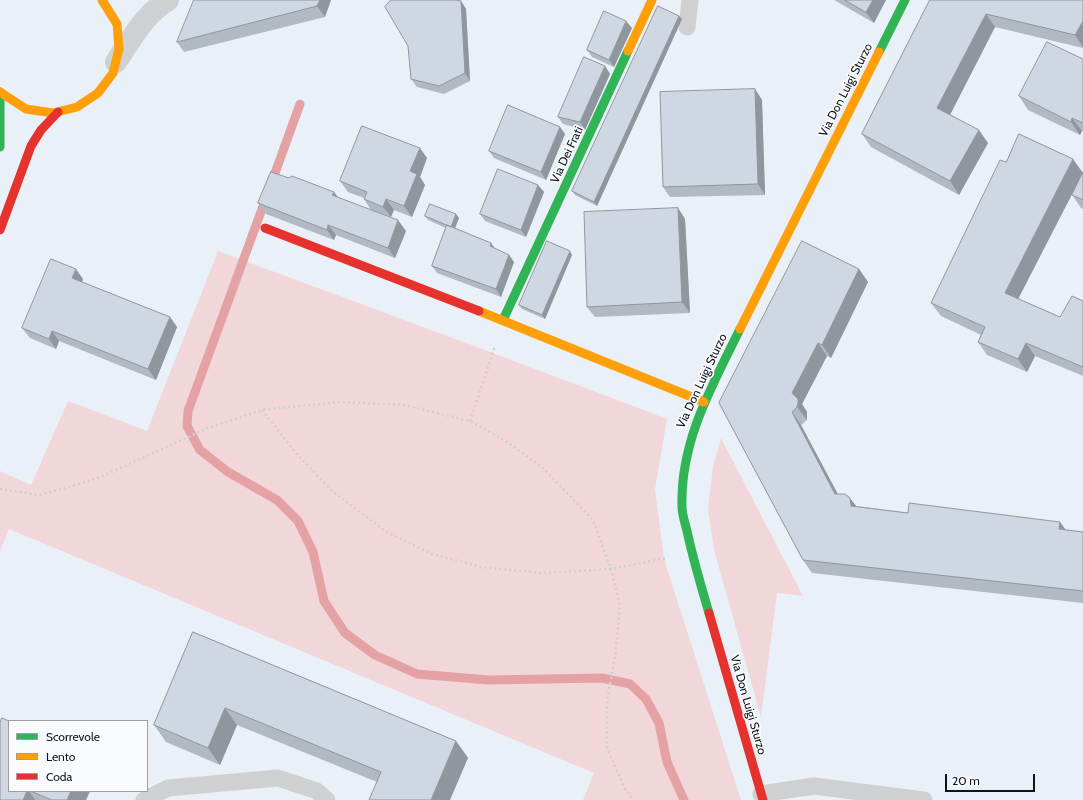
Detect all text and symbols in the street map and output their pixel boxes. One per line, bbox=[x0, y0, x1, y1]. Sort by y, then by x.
street label: Via Don Luigi Sturzo bbox=[816, 41, 876, 139]
street label: Via Dei Frati bbox=[548, 125, 586, 185]
street label: Via Don Luigi Sturzo bbox=[674, 331, 730, 431]
street label: Via Don Luigi Sturzo bbox=[727, 654, 769, 756]
legend bbox=[8, 720, 148, 792]
text: Scorrevole bbox=[46, 729, 100, 744]
text: Lento bbox=[46, 749, 75, 764]
scale bar bbox=[947, 766, 1037, 792]
text: Coda bbox=[46, 769, 72, 784]
text: 20 m bbox=[952, 773, 980, 788]

